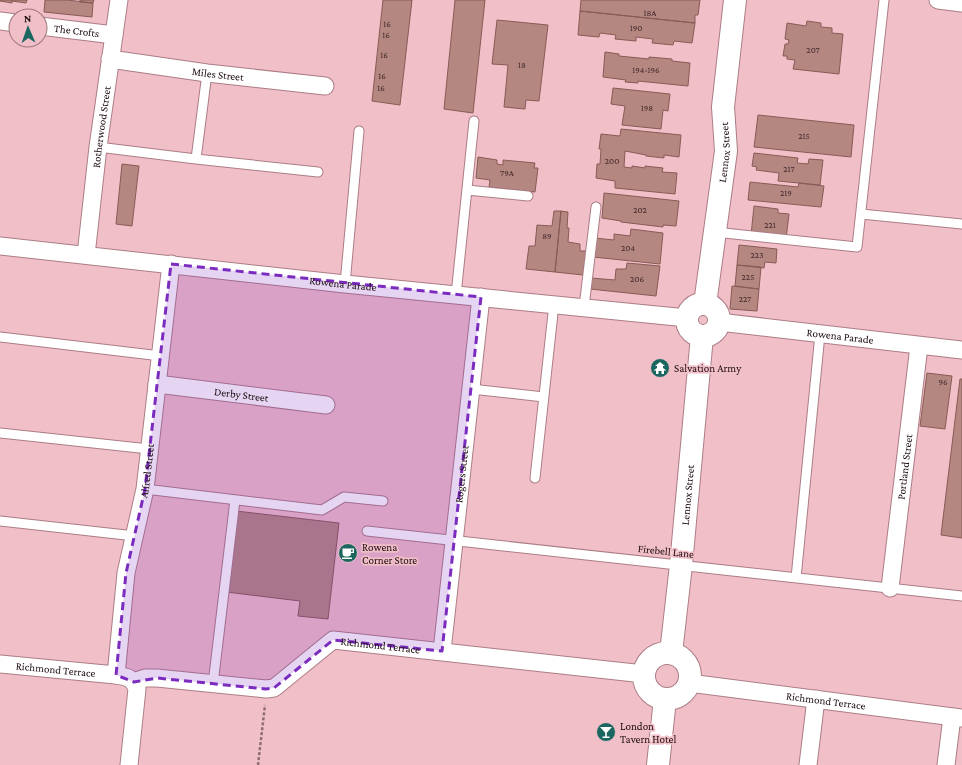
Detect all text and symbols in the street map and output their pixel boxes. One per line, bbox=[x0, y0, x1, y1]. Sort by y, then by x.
north arrow bbox=[8, 8, 48, 48]
house number: 18A bbox=[644, 8, 657, 18]
text: N bbox=[24, 12, 32, 24]
house number: 16 bbox=[383, 19, 391, 29]
street label: The Crofts bbox=[53, 22, 100, 39]
house number: 190 bbox=[630, 23, 642, 33]
house number: 16 bbox=[382, 30, 390, 40]
house number: 207 bbox=[806, 45, 820, 55]
house number: 16 bbox=[380, 50, 388, 60]
house number: 18 bbox=[518, 60, 526, 70]
street label: Miles Street bbox=[191, 65, 245, 83]
house number: 194-196 bbox=[632, 65, 660, 75]
house number: 16 bbox=[378, 71, 386, 81]
house number: 16 bbox=[377, 83, 385, 93]
street label: Rotherwood Street bbox=[90, 85, 113, 168]
house number: 198 bbox=[641, 103, 653, 113]
street label: Lennox Street bbox=[716, 121, 732, 183]
house number: 215 bbox=[798, 131, 810, 141]
house number: 200 bbox=[605, 156, 619, 166]
house number: 217 bbox=[783, 164, 795, 174]
house number: 79A bbox=[500, 168, 515, 178]
house number: 219 bbox=[780, 188, 792, 198]
house number: 202 bbox=[633, 205, 647, 215]
house number: 221 bbox=[764, 220, 776, 230]
house number: 89 bbox=[542, 231, 552, 241]
house number: 204 bbox=[621, 243, 635, 253]
house number: 223 bbox=[751, 250, 763, 260]
house number: 225 bbox=[742, 272, 754, 282]
street label: Rowena Parade bbox=[309, 274, 377, 293]
house number: 206 bbox=[630, 274, 644, 284]
house number: 227 bbox=[739, 294, 751, 304]
street label: Rowena Parade bbox=[806, 326, 874, 346]
temple icon: Salvation Army bbox=[649, 357, 671, 379]
place label: Salvation Army bbox=[674, 362, 742, 375]
house number: 96 bbox=[938, 377, 948, 387]
street label: Derby Street bbox=[213, 385, 270, 404]
street label: Portland Street bbox=[895, 433, 914, 500]
street label: Alfred Street bbox=[137, 443, 156, 499]
street label: Rogers Street bbox=[452, 444, 471, 503]
street label: Lennox Street bbox=[679, 464, 696, 526]
place label: Rowena Corner Store bbox=[362, 541, 417, 566]
cafe icon: Rowena Corner Store bbox=[337, 542, 359, 564]
street label: Firebell Lane bbox=[637, 542, 695, 560]
street label: Richmond Terrace bbox=[340, 635, 421, 656]
street label: Richmond Terrace bbox=[15, 660, 96, 679]
street label: Richmond Terrace bbox=[785, 690, 866, 712]
place label: London Tavern Hotel bbox=[620, 720, 676, 745]
bar icon: London Tavern Hotel bbox=[595, 721, 617, 743]

